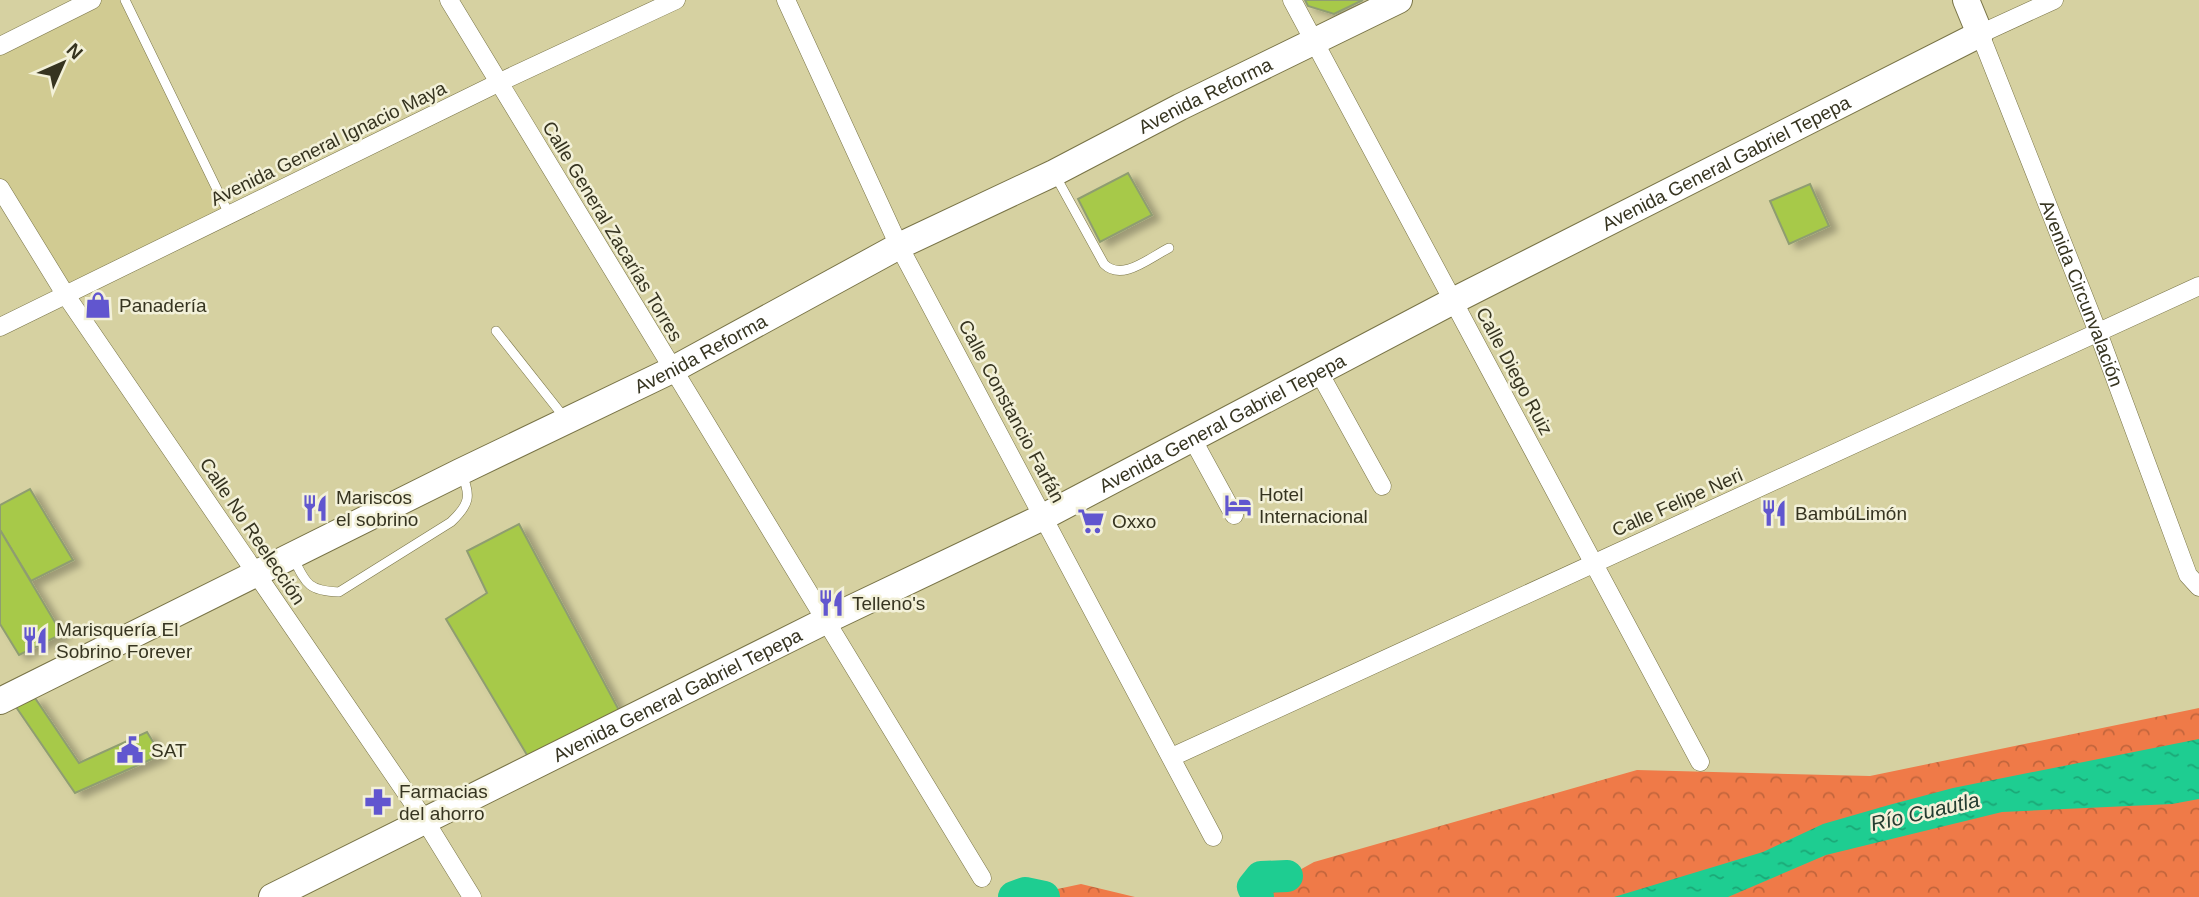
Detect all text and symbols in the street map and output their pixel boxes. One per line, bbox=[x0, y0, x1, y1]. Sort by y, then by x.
north arrow bbox=[28, 28, 98, 98]
text: N bbox=[62, 39, 87, 64]
street label: Avenida Reforma bbox=[1135, 54, 1276, 138]
street label: Avenida General Ignacio Maya bbox=[207, 77, 450, 210]
street label: Avenida General Gabriel Tepepa bbox=[1599, 91, 1854, 235]
street label: Calle General Zacarías Torres bbox=[538, 117, 687, 345]
street label: Avenida Circunvalación bbox=[2036, 197, 2127, 390]
shop icon: Panadería bbox=[83, 290, 113, 320]
place label: Panadería bbox=[119, 295, 207, 316]
street label: Calle Diego Ruiz bbox=[1472, 304, 1557, 439]
street label: Avenida Reforma bbox=[631, 310, 771, 397]
street label: Calle Constancio Farfán bbox=[954, 316, 1069, 506]
street label: Avenida General Gabriel Tepepa bbox=[1096, 349, 1349, 497]
street label: Calle No Reelección bbox=[196, 454, 309, 609]
street label: Calle Felipe Neri bbox=[1609, 464, 1746, 541]
place label: Hotel Internacional bbox=[1259, 484, 1368, 527]
place label: Mariscos el sobrino bbox=[336, 487, 418, 530]
hotel icon: Hotel Internacional bbox=[1223, 490, 1253, 520]
restaurant icon: Mariscos el sobrino bbox=[300, 493, 330, 523]
restaurant icon: BambúLimón bbox=[1759, 498, 1789, 528]
place label: BambúLimón bbox=[1795, 503, 1907, 524]
supermarket icon: Oxxo bbox=[1076, 506, 1106, 536]
place label: Oxxo bbox=[1112, 511, 1156, 532]
restaurant icon: Telleno's bbox=[816, 588, 846, 618]
place label: Telleno's bbox=[852, 593, 925, 614]
place label: Marisquería El Sobrino Forever bbox=[56, 619, 193, 662]
street label: Avenida General Gabriel Tepepa bbox=[550, 624, 806, 766]
restaurant icon: Marisquería El Sobrino Forever bbox=[20, 625, 50, 655]
public building icon: SAT bbox=[115, 735, 145, 765]
place label: SAT bbox=[151, 740, 187, 761]
place label: Farmacias del ahorro bbox=[399, 781, 488, 824]
pharmacy icon: Farmacias del ahorro bbox=[363, 787, 393, 817]
water label: Río Cuautla bbox=[1868, 788, 1982, 835]

